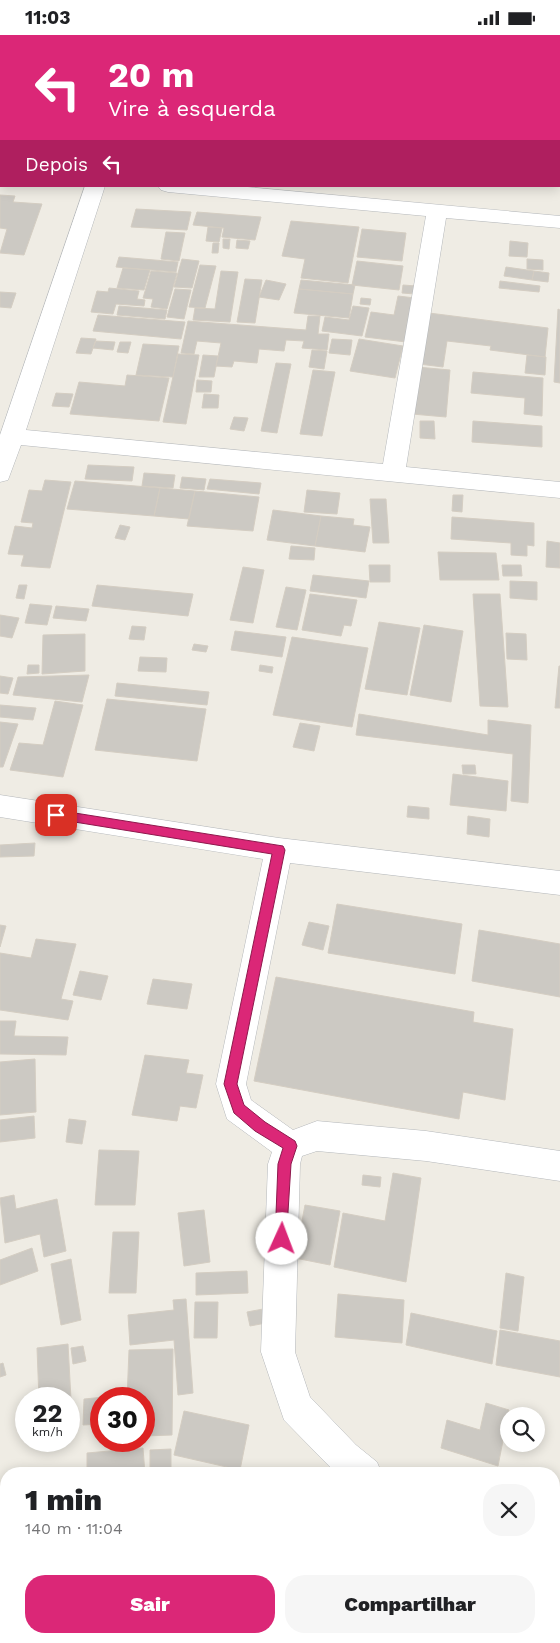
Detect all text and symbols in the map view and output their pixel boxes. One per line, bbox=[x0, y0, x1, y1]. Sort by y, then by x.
text: 11:03 bbox=[25, 6, 70, 29]
text: 20 m bbox=[108, 54, 194, 96]
icon: left bbox=[25, 55, 90, 120]
text: Vire à esquerda bbox=[108, 96, 276, 121]
icon: left bbox=[98, 150, 126, 178]
text: Depois bbox=[25, 153, 88, 176]
pin bbox=[35, 794, 77, 836]
icon: arrive bbox=[42, 801, 70, 829]
position arrow bbox=[255, 1212, 307, 1264]
speed limit sign: 30 bbox=[90, 1387, 155, 1452]
text: 22 bbox=[33, 1399, 62, 1428]
map controls bbox=[500, 1407, 545, 1452]
button: search bbox=[500, 1407, 545, 1452]
text: km/h bbox=[32, 1425, 63, 1439]
text: 1 min bbox=[25, 1482, 102, 1517]
button: close bbox=[483, 1484, 535, 1536]
text: 140 m · 11:04 bbox=[25, 1519, 123, 1538]
button: Sair bbox=[25, 1575, 275, 1633]
button: Compartilhar bbox=[285, 1575, 535, 1633]

